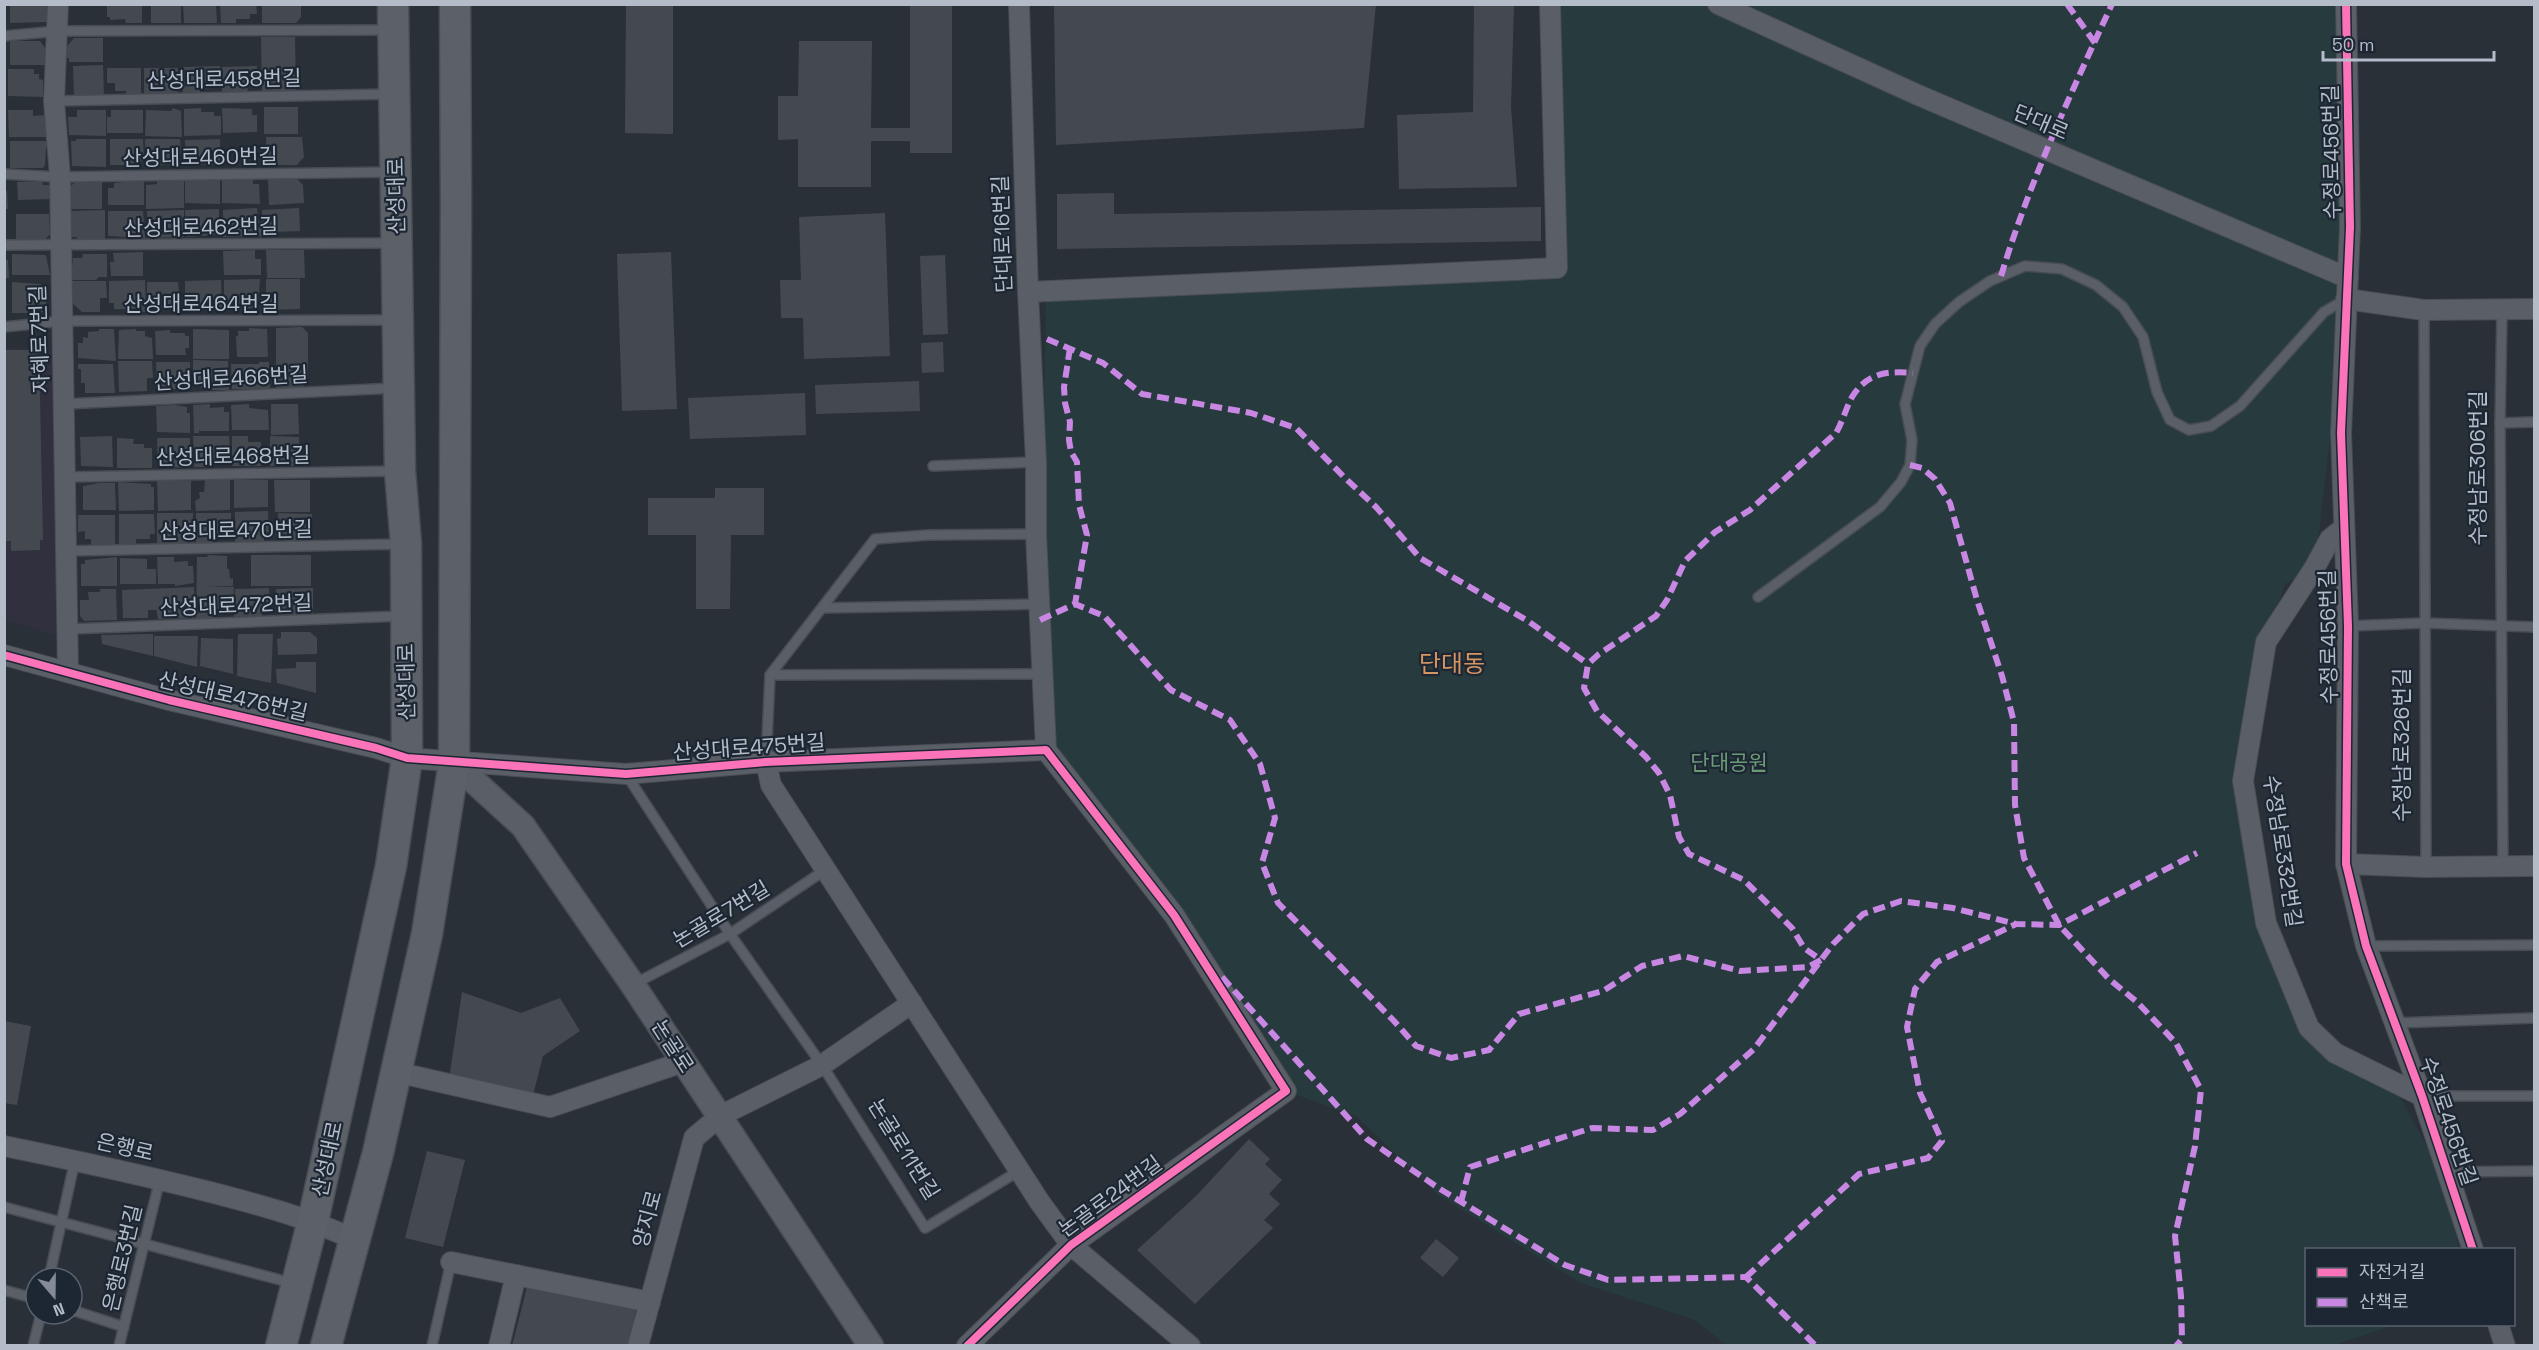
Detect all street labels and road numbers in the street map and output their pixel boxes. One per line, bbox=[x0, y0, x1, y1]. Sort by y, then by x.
street label: 산성대로458번길 bbox=[146, 64, 302, 94]
street label: 수정로456번길 bbox=[2316, 84, 2346, 220]
street label: 단대로 bbox=[2009, 98, 2073, 146]
street label: 산성대로460번길 bbox=[122, 142, 278, 172]
street label: 산성대로 bbox=[382, 157, 410, 235]
street label: 단대로16번길 bbox=[986, 174, 1018, 294]
street label: 산성대로462번길 bbox=[124, 212, 278, 242]
street label: 자혜로7번길 bbox=[24, 284, 54, 394]
street label: 산성대로464번길 bbox=[123, 290, 279, 317]
street label: 산성대로466번길 bbox=[153, 360, 309, 396]
street label: 수정남로306번길 bbox=[2464, 391, 2491, 545]
street label: 산성대로468번길 bbox=[155, 441, 311, 471]
street label: 산성대로470번길 bbox=[159, 515, 313, 545]
street label: 수정로456번길 bbox=[2313, 569, 2343, 705]
street label: 산성대로472번길 bbox=[159, 589, 313, 621]
street label: 산성대로 bbox=[392, 643, 420, 721]
street label: 산성대로476번길 bbox=[155, 666, 311, 726]
street label: 수정남로326번길 bbox=[2388, 668, 2415, 822]
street label: 산성대로475번길 bbox=[672, 728, 826, 766]
street label: 수정남로332번길 bbox=[2258, 773, 2308, 929]
street label: 논골로7번길 bbox=[668, 874, 774, 954]
street label: 논골로 bbox=[646, 1014, 700, 1078]
street label: 수정로456번길 bbox=[2414, 1053, 2484, 1189]
street label: 논골로11번길 bbox=[862, 1093, 946, 1205]
street label: 산성대로 bbox=[306, 1118, 348, 1200]
street label: 은행로 bbox=[94, 1127, 156, 1167]
street label: 논골로24번길 bbox=[1053, 1149, 1167, 1243]
street label: 양지로 bbox=[626, 1188, 668, 1250]
street label: 은행로3번길 bbox=[97, 1202, 147, 1314]

